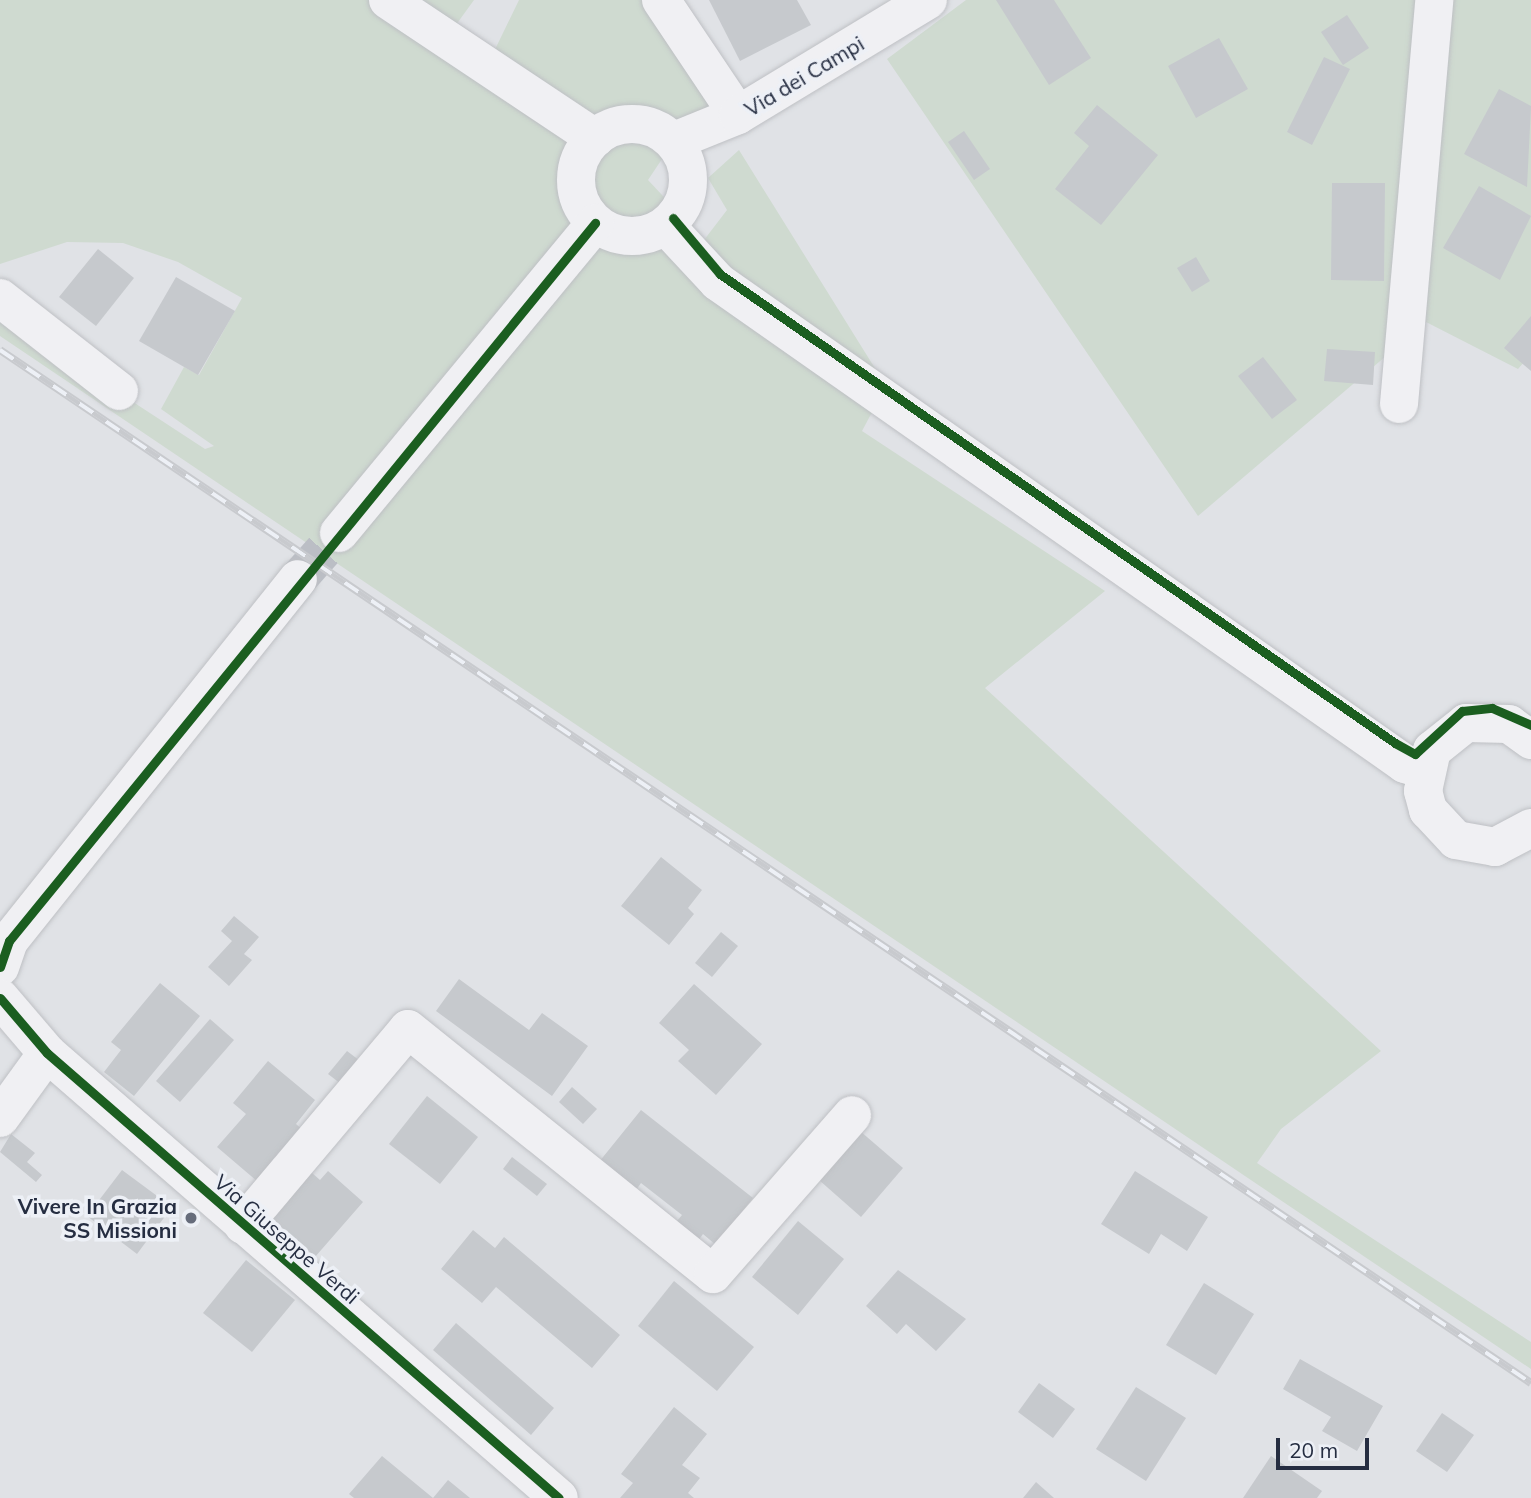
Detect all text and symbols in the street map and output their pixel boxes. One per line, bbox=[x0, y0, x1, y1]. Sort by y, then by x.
street label: Via dei Campi bbox=[740, 30, 868, 122]
street label: Via Giuseppe Verdi bbox=[209, 1169, 365, 1309]
place label: Vivere In Grazia SS Missioni bbox=[18, 1193, 177, 1243]
marker: Vivere In Grazia SS Missioni bbox=[183, 1210, 199, 1226]
scale bar bbox=[1279, 1424, 1372, 1468]
text: 20 m bbox=[1289, 1437, 1338, 1463]

